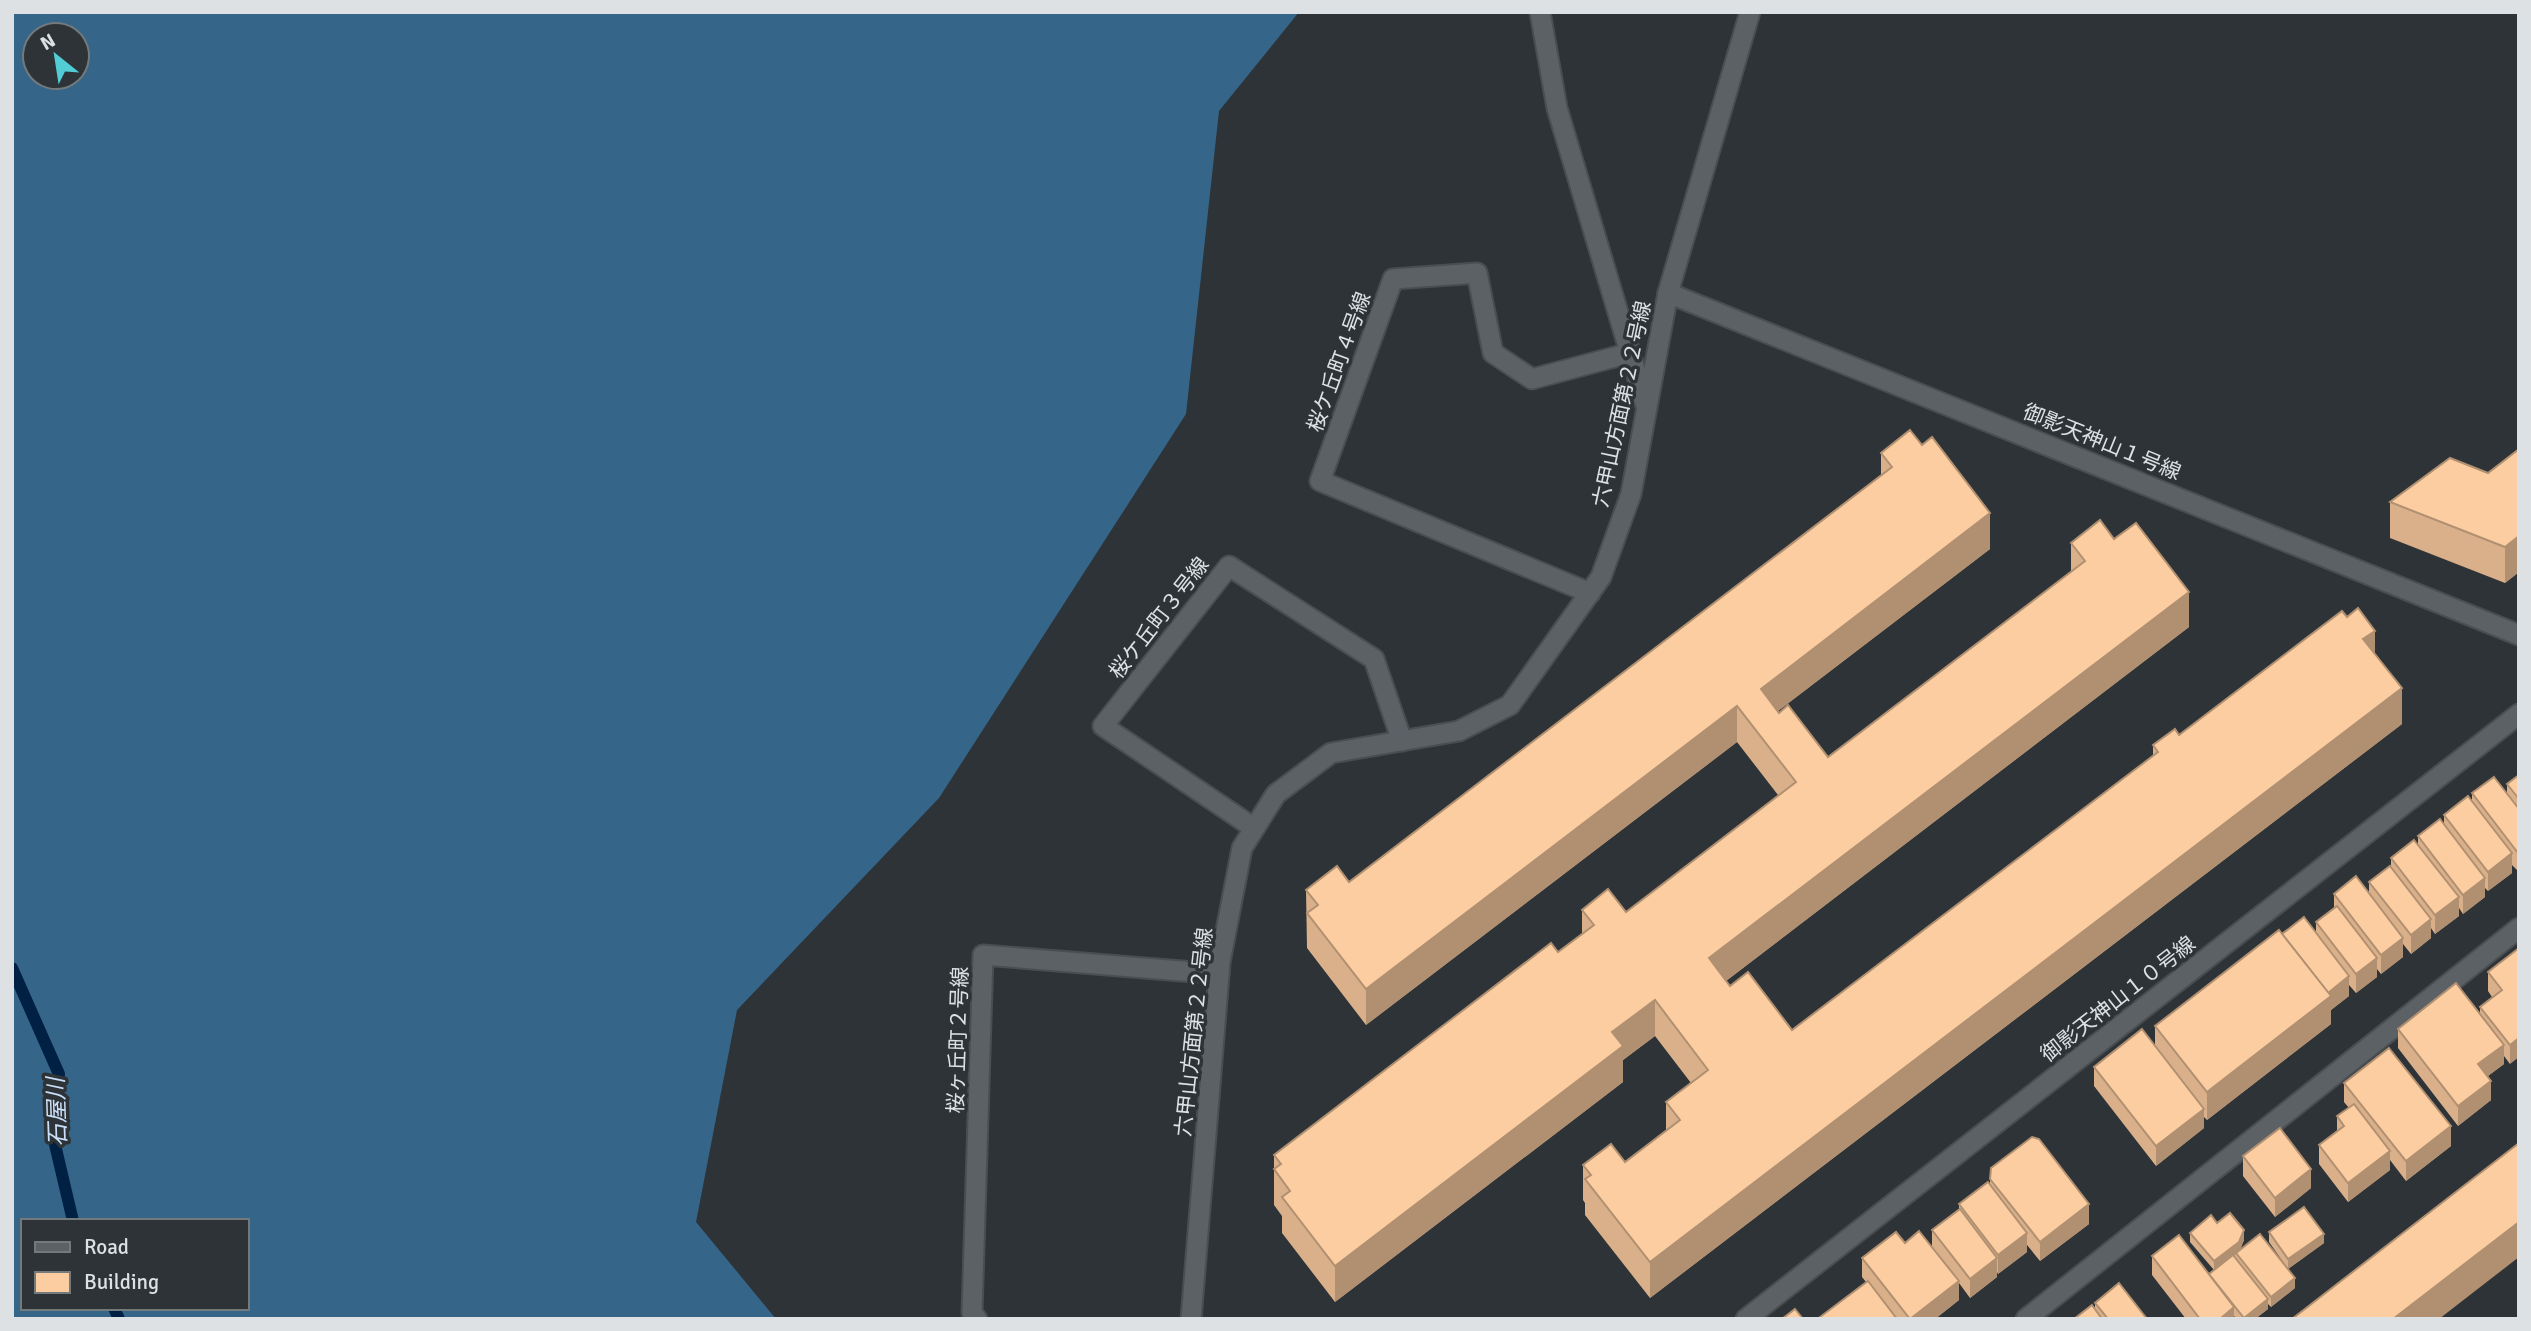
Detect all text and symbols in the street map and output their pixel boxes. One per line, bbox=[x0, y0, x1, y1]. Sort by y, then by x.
north arrow bbox=[21, 21, 91, 91]
text: N bbox=[36, 28, 60, 56]
street label: 桜ケ丘町４号線 bbox=[1302, 288, 1376, 436]
street label: 六甲山方面第２２号線 bbox=[1587, 299, 1657, 509]
street label: 御影天神山１号線 bbox=[2019, 398, 2185, 486]
street label: 桜ケ丘町３号線 bbox=[1104, 552, 1214, 684]
street label: 六甲山方面第２２号線 bbox=[1170, 926, 1218, 1138]
street label: 御影天神山１０号線 bbox=[2036, 931, 2200, 1067]
street label: 桜ヶ丘町２号線 bbox=[942, 966, 974, 1114]
water label: 石屋川 bbox=[41, 1074, 73, 1147]
legend bbox=[21, 1219, 248, 1310]
text: Road bbox=[84, 1234, 129, 1260]
text: Building bbox=[84, 1269, 159, 1295]

